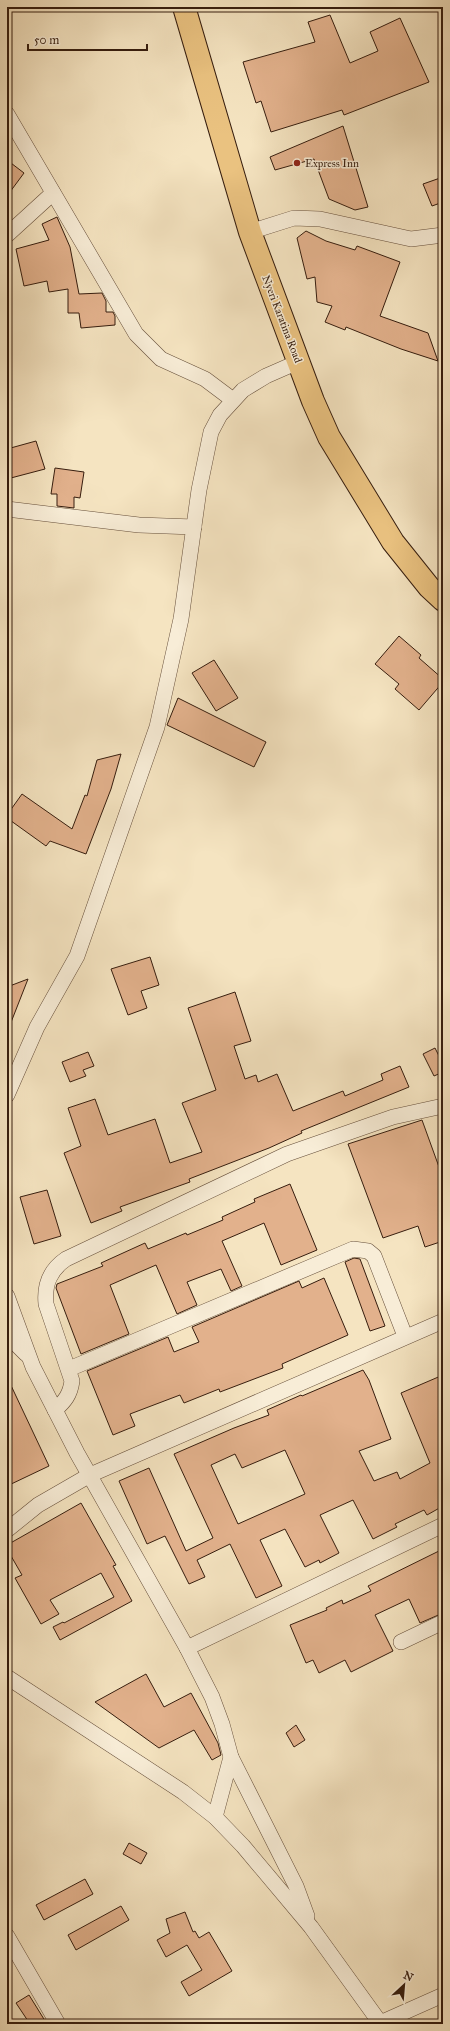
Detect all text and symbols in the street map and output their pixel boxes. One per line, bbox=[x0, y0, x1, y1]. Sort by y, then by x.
scale bar bbox=[28, 26, 147, 52]
text: 50 m bbox=[34, 33, 59, 47]
place label: Express Inn bbox=[305, 157, 359, 170]
marker: Express Inn bbox=[292, 158, 302, 168]
street label: Nyeri Karatina Road bbox=[259, 273, 305, 365]
north arrow bbox=[384, 1965, 424, 2005]
text: N bbox=[401, 1969, 416, 1985]

